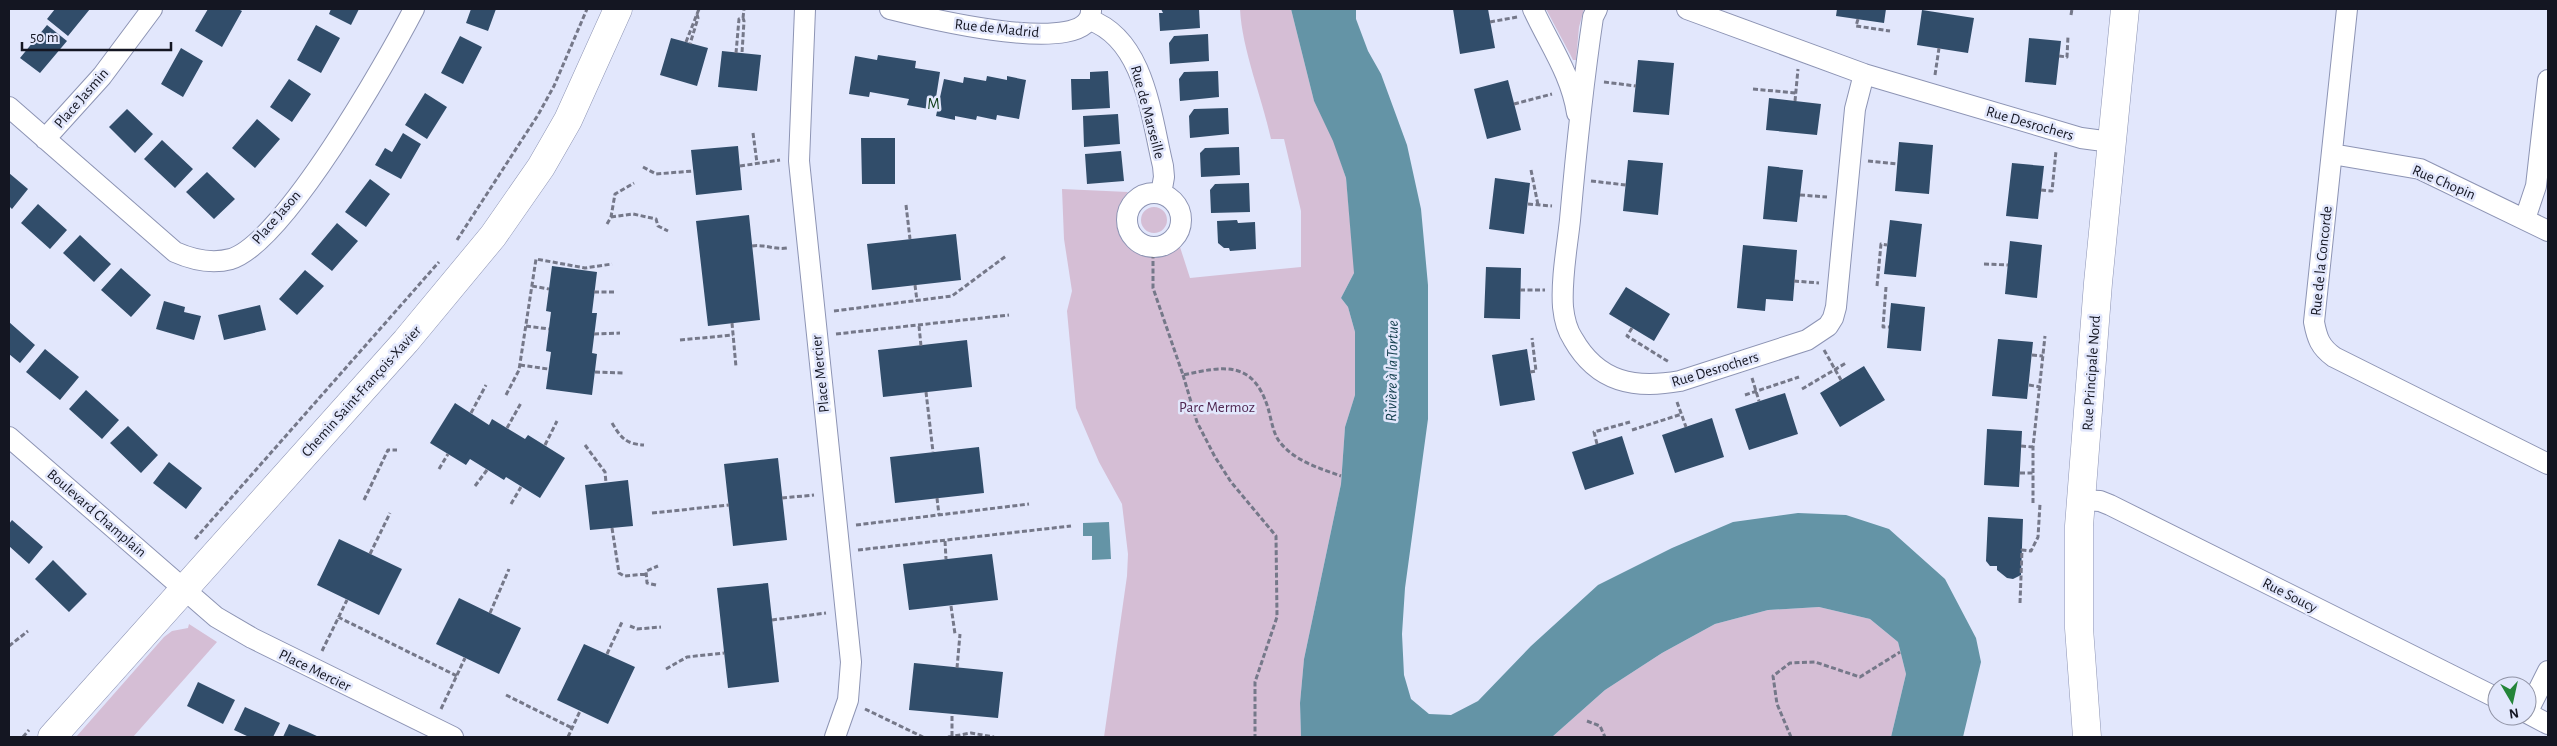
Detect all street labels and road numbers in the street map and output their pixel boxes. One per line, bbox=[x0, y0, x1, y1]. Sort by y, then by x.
street label: Rue de Madrid bbox=[954, 17, 1040, 40]
street label: Rue de Marseille bbox=[1128, 64, 1167, 160]
street label: Place Jasmin bbox=[52, 66, 111, 131]
street label: Rue Desrochers bbox=[1984, 104, 2075, 143]
street label: Rue Chopin bbox=[2410, 162, 2478, 202]
street label: Place Jason bbox=[249, 188, 303, 247]
street label: Rue de la Concorde bbox=[2308, 205, 2335, 317]
street label: Rue Principale Nord bbox=[2080, 315, 2103, 431]
street label: Chemin Saint-François-Xavier bbox=[299, 323, 424, 460]
street label: Place Mercier bbox=[809, 334, 832, 414]
street label: Rue Desrochers bbox=[1670, 349, 1761, 390]
street label: Boulevard Champlain bbox=[44, 467, 149, 560]
street label: Rue Soucy bbox=[2260, 575, 2320, 616]
street label: Place Mercier bbox=[276, 647, 353, 694]

